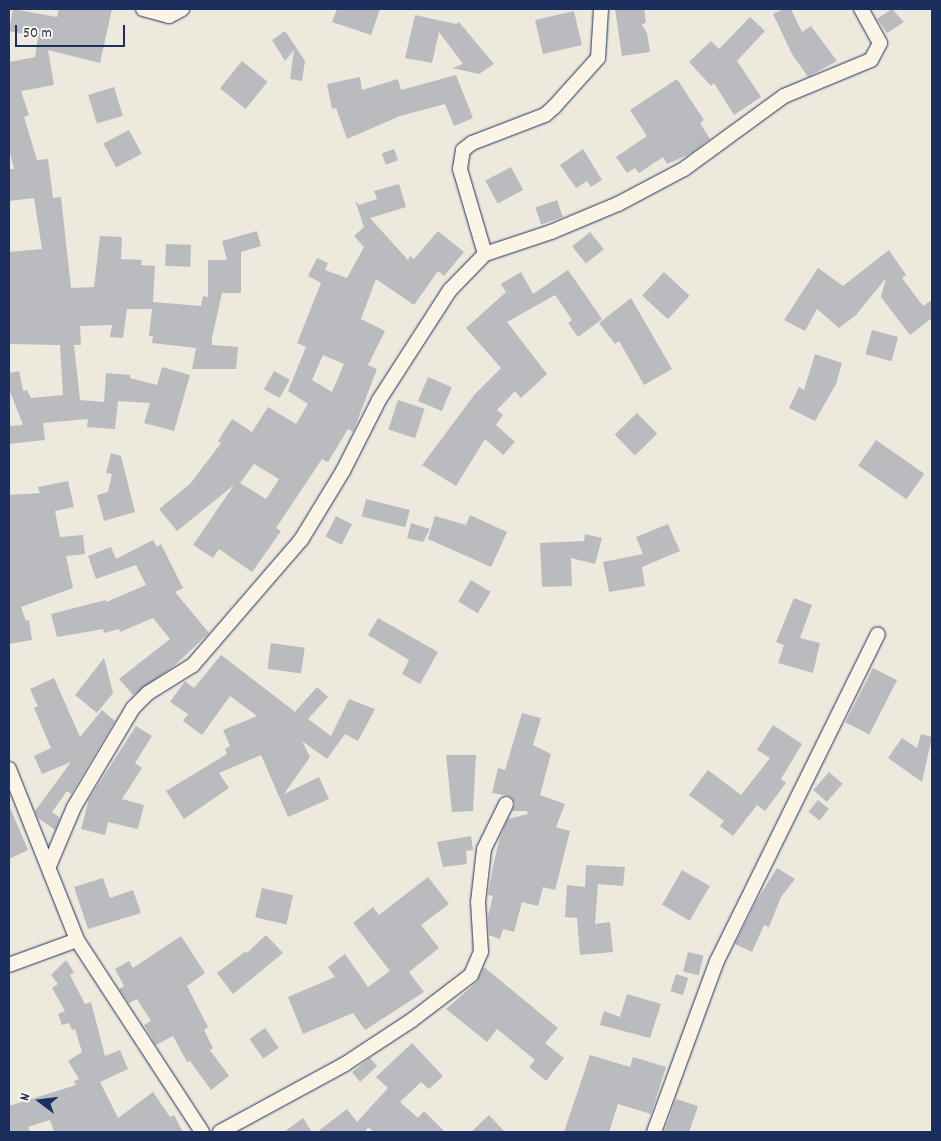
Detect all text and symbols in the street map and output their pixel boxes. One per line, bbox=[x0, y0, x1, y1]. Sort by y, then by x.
scale bar bbox=[18, 15, 128, 47]
text: 50 m bbox=[23, 23, 52, 45]
north arrow bbox=[15, 1076, 65, 1126]
text: N bbox=[15, 1091, 36, 1103]

